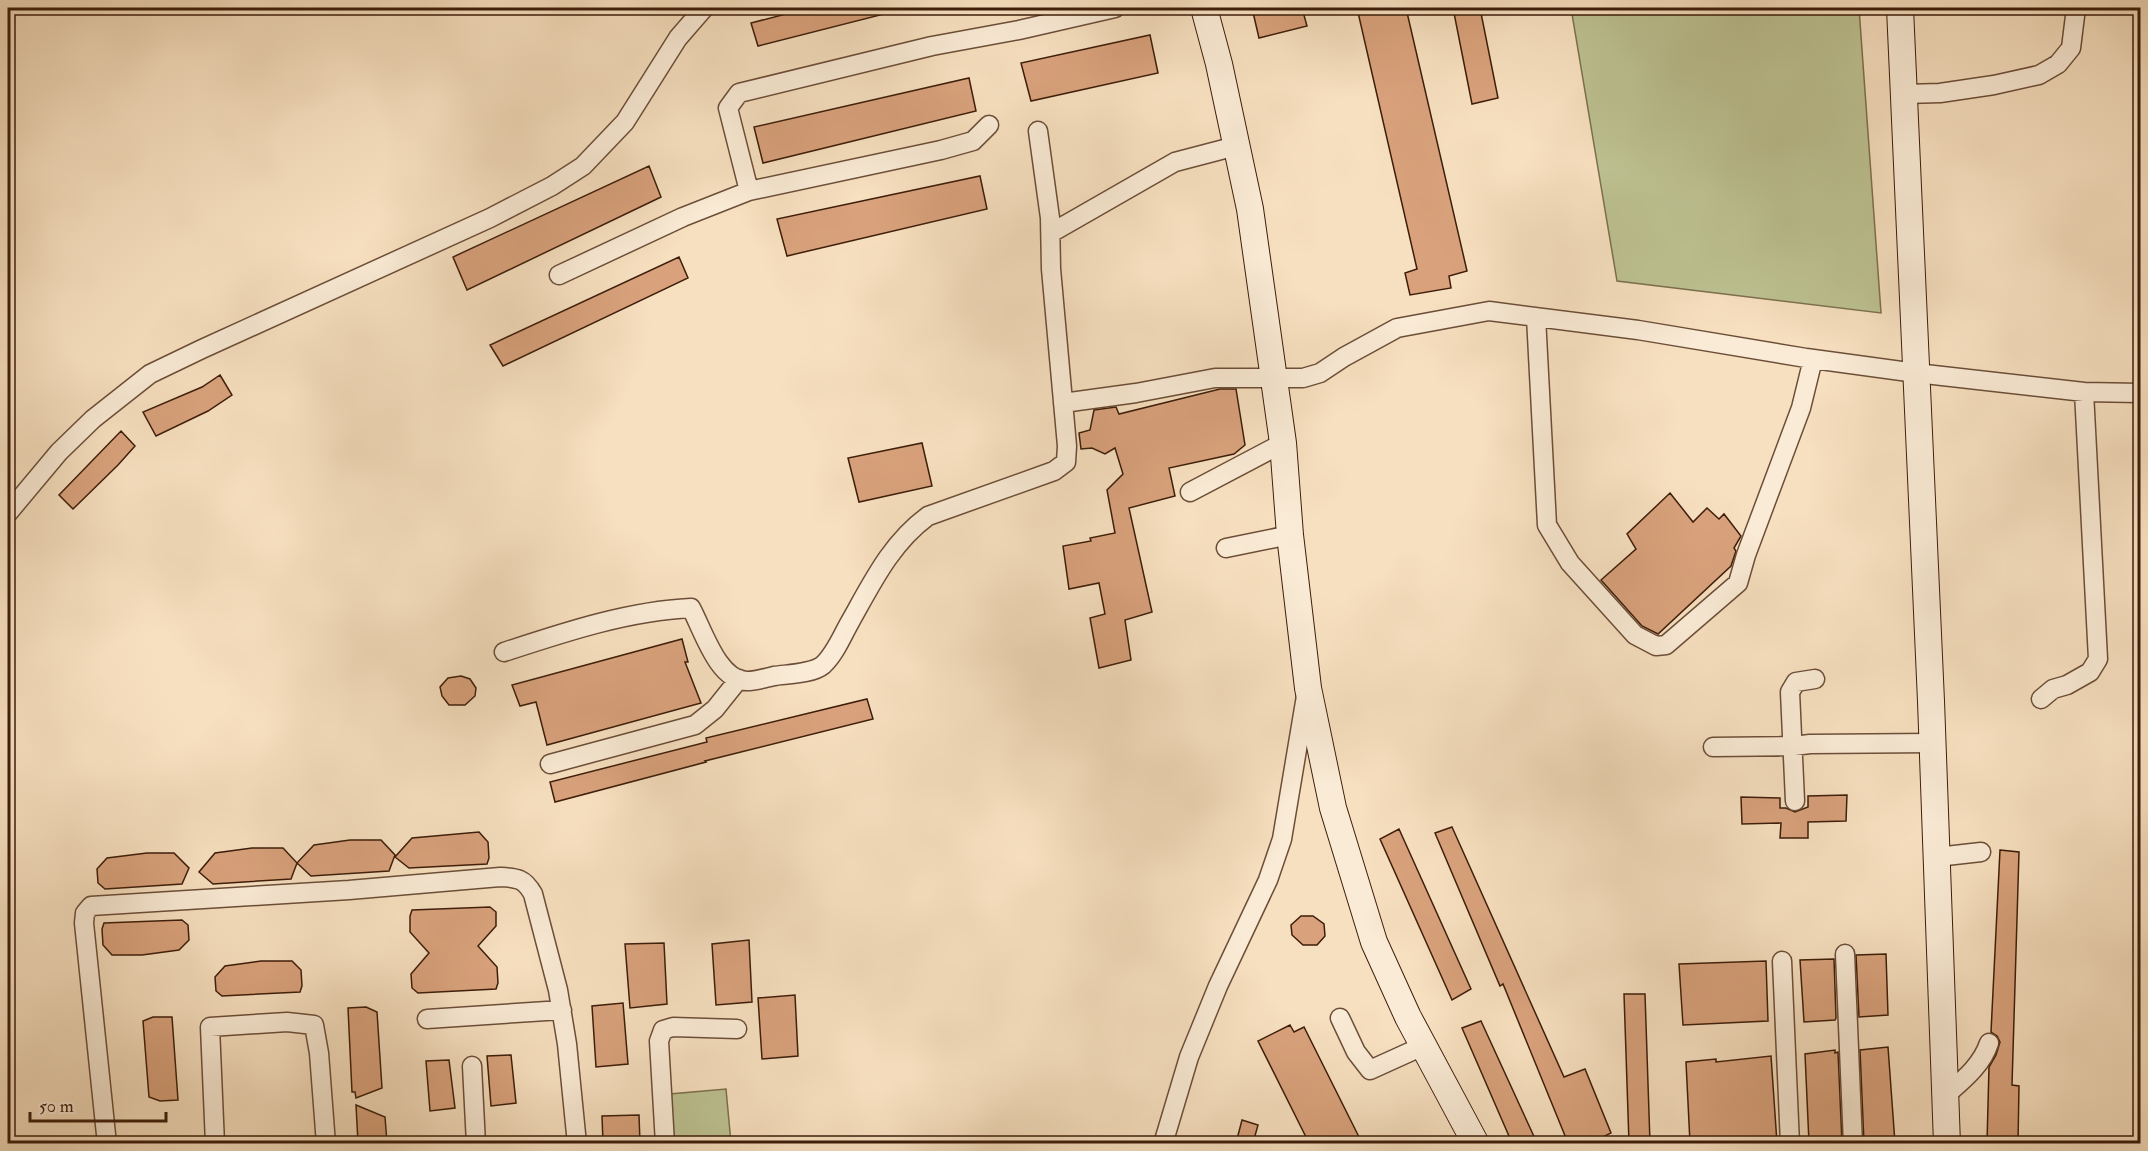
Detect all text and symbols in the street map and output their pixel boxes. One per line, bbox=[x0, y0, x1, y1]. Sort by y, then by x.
scale bar bbox=[30, 1085, 166, 1123]
text: 50 m bbox=[39, 1095, 74, 1118]

